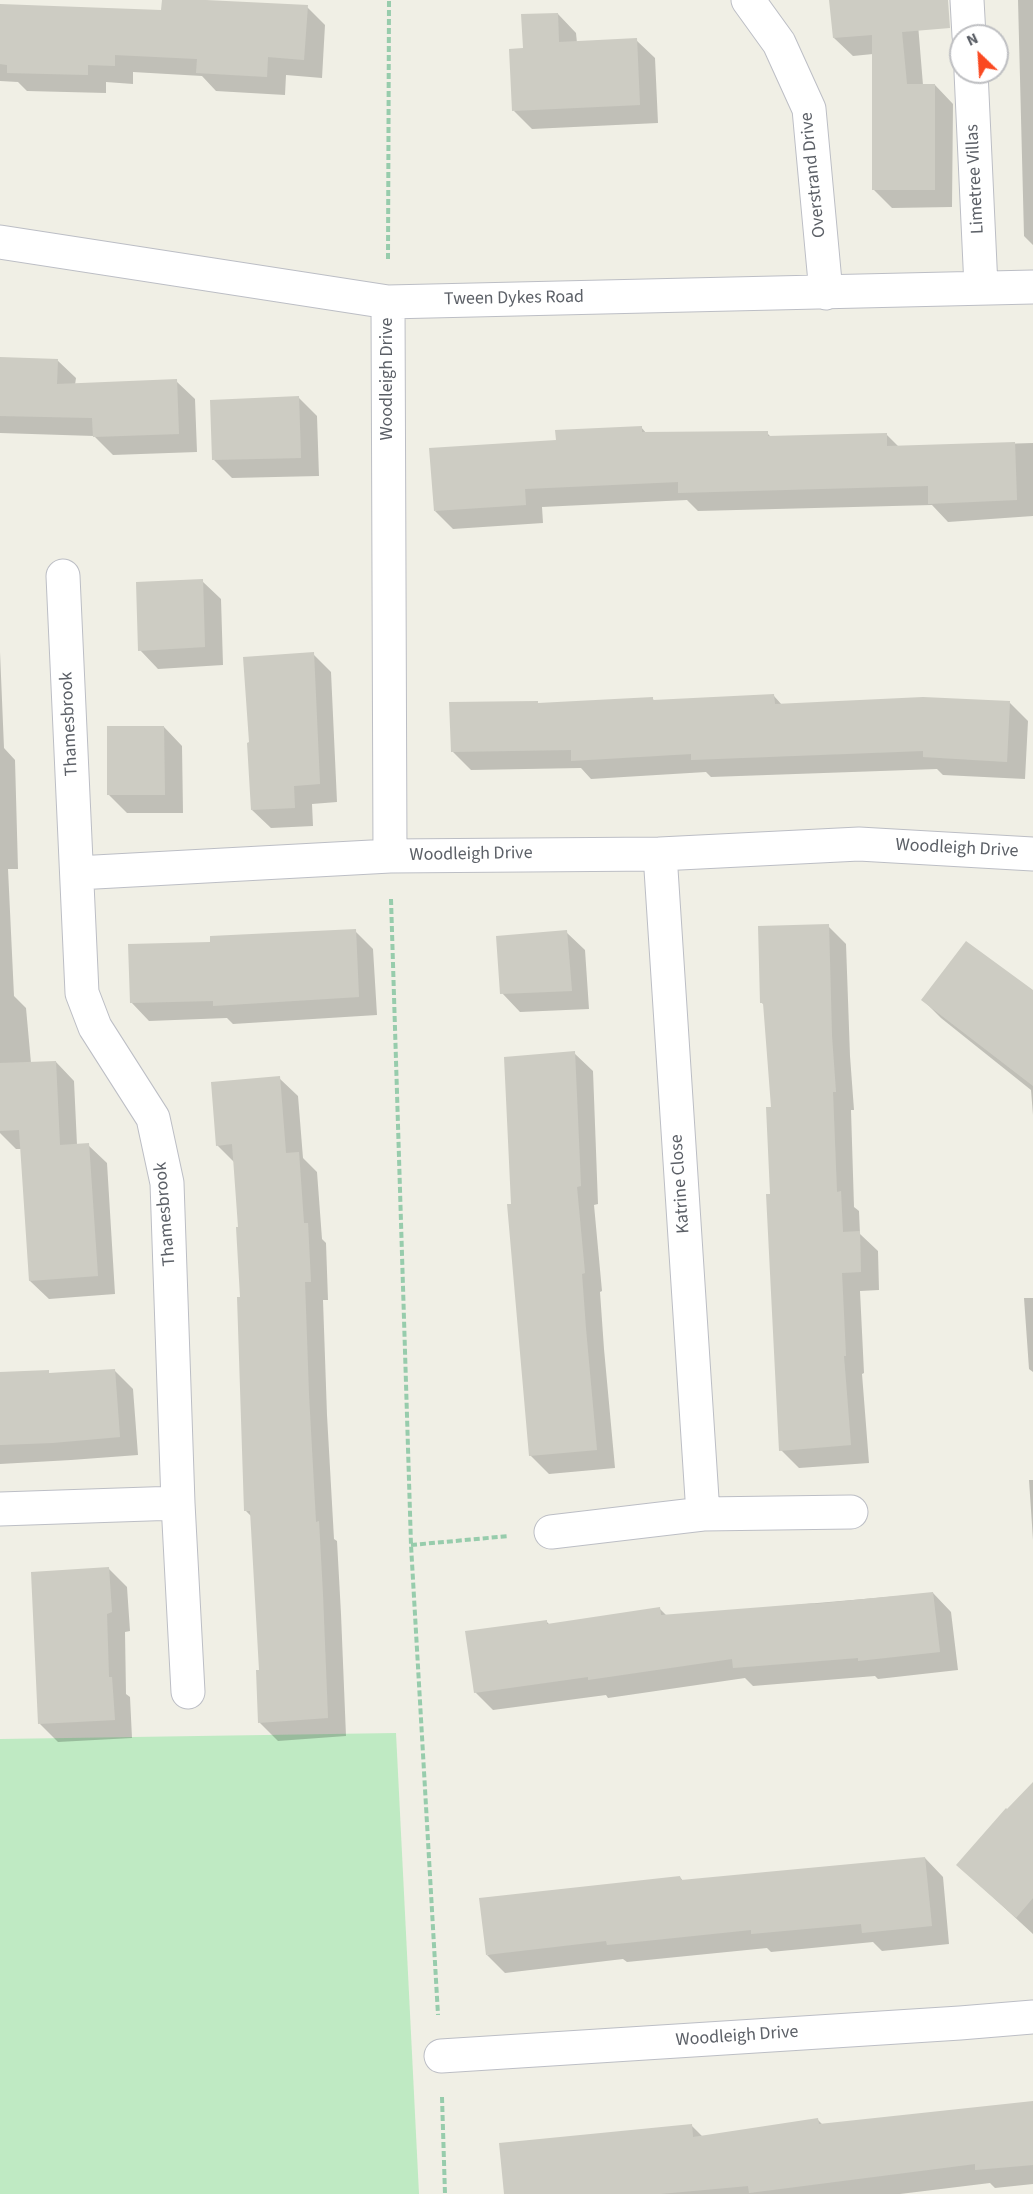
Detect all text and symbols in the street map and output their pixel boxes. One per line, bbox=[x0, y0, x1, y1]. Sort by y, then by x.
north arrow bbox=[949, 24, 1009, 84]
text: N bbox=[963, 27, 982, 52]
street label: Overstrand Drive bbox=[797, 111, 831, 239]
street label: Limetree Villas bbox=[962, 124, 990, 234]
street label: Tween Dykes Road bbox=[444, 287, 584, 311]
street label: Woodleigh Drive bbox=[377, 317, 399, 441]
street label: Thamesbrook bbox=[56, 671, 84, 777]
street label: Woodleigh Drive bbox=[895, 835, 1019, 863]
street label: Woodleigh Drive bbox=[409, 843, 533, 867]
street label: Katrine Close bbox=[667, 1134, 695, 1234]
street label: Thamesbrook bbox=[151, 1161, 181, 1267]
street label: Woodleigh Drive bbox=[675, 2022, 799, 2052]

